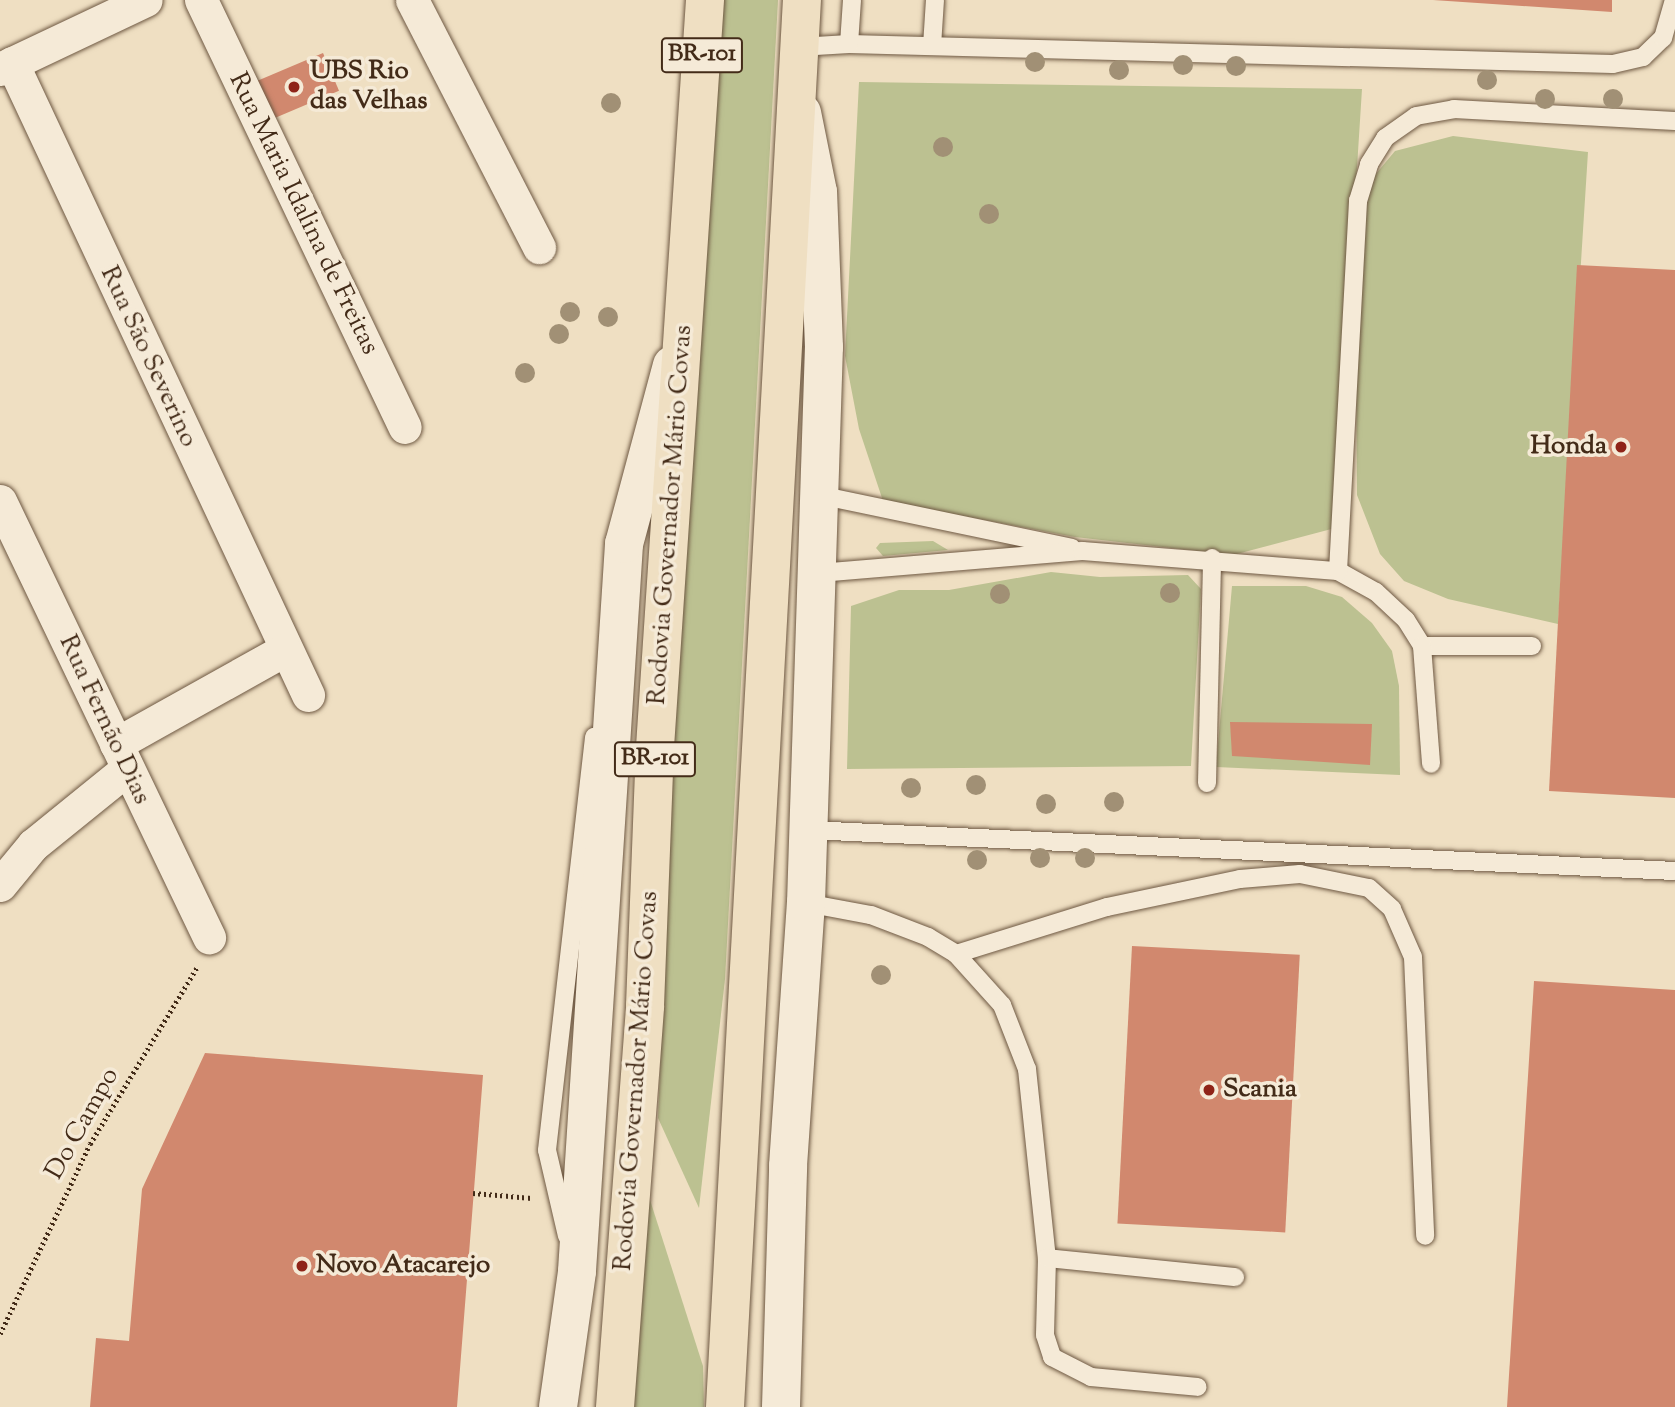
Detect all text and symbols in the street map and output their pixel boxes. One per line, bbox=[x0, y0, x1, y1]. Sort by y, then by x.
road number: BR-101 bbox=[660, 34, 744, 76]
place label: UBS Rio das Velhas bbox=[310, 56, 428, 118]
street label: Rua Maria Idalina de Freitas bbox=[221, 68, 385, 360]
marker: UBS Rio das Velhas bbox=[284, 77, 304, 97]
street label: Rua São Severino bbox=[92, 262, 204, 452]
street label: Rodovia Governador Mário Covas bbox=[642, 324, 700, 706]
place label: Honda bbox=[1530, 431, 1607, 463]
marker: Honda bbox=[1613, 439, 1629, 455]
street label: Rua Fernão Dias bbox=[51, 630, 157, 810]
road number: BR-101 bbox=[613, 738, 697, 780]
street label: Rodovia Governador Mário Covas bbox=[608, 890, 666, 1272]
street label: Do Campo bbox=[40, 1063, 126, 1185]
place label: Scania bbox=[1223, 1074, 1297, 1106]
marker: Scania bbox=[1201, 1082, 1217, 1098]
place label: Novo Atacarejo bbox=[316, 1250, 490, 1282]
marker: Novo Atacarejo bbox=[294, 1258, 310, 1274]

